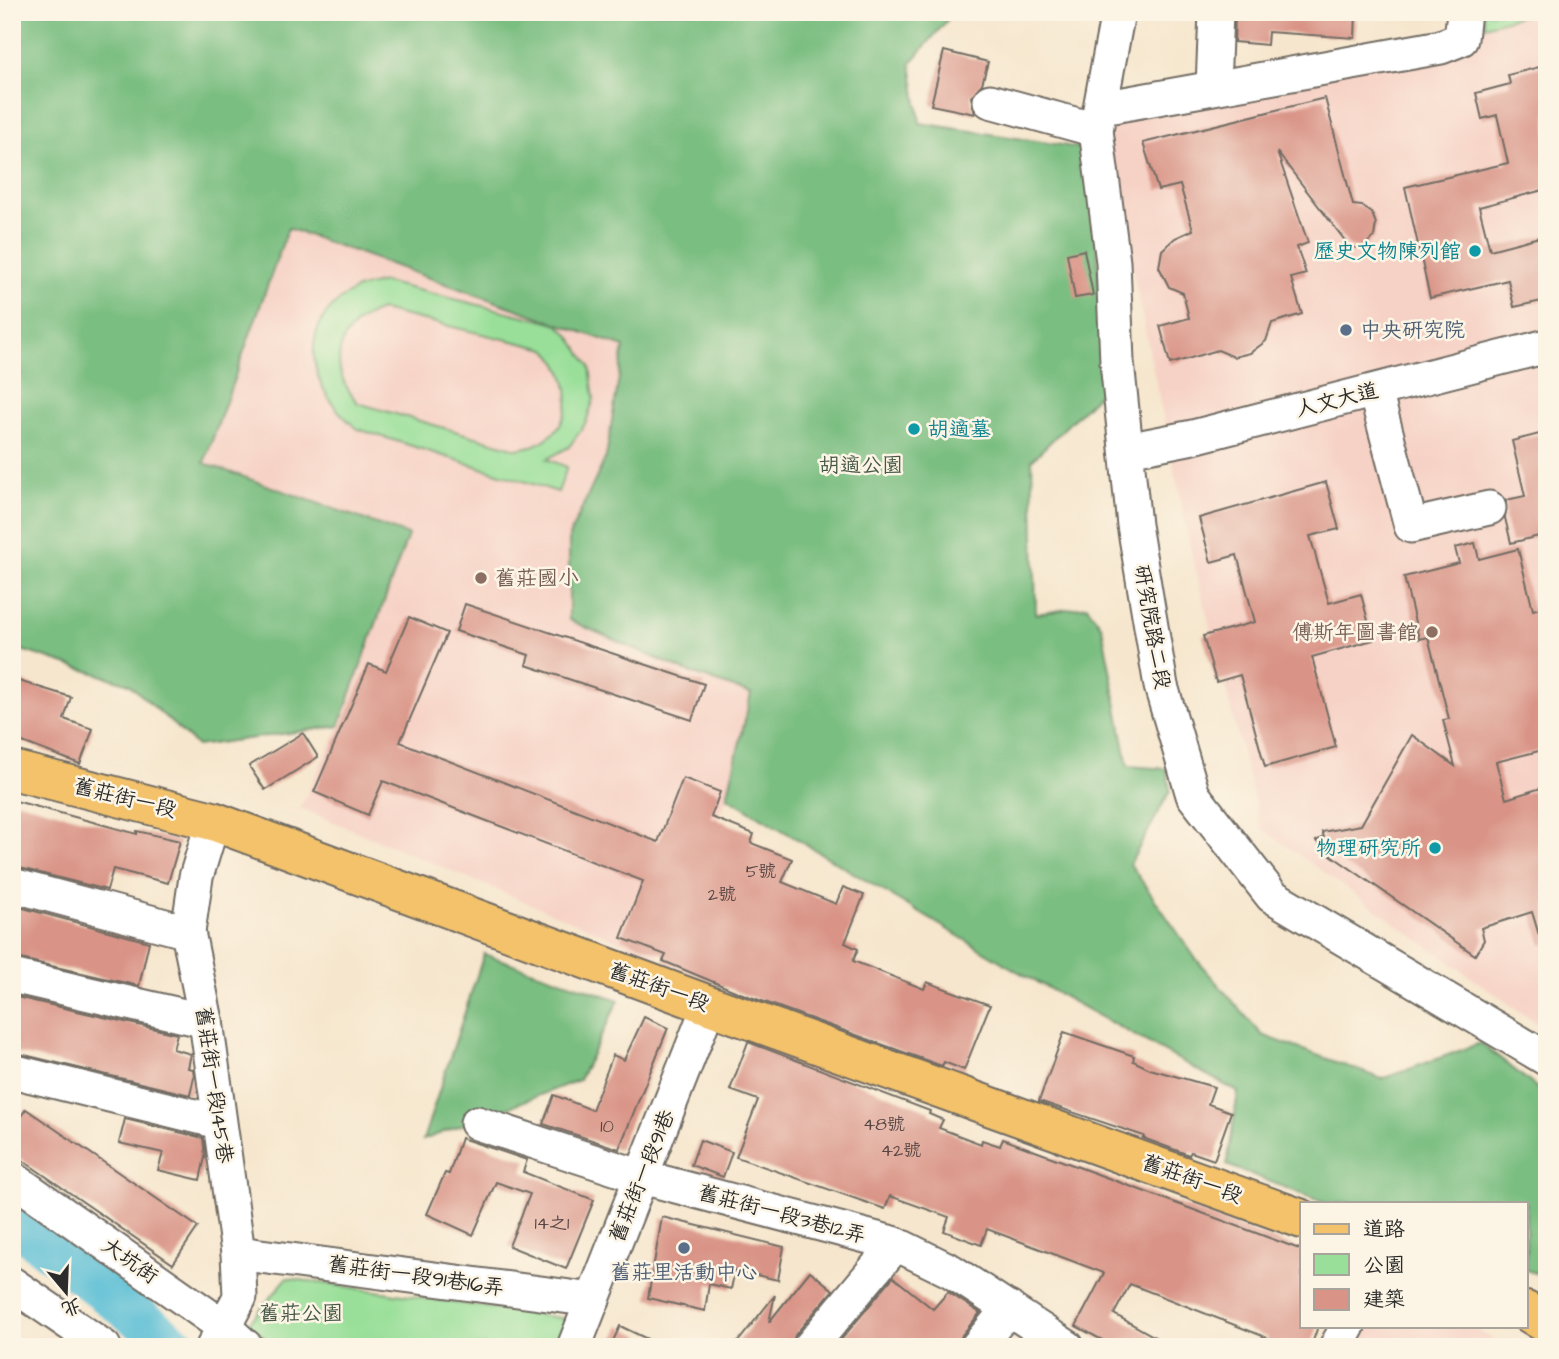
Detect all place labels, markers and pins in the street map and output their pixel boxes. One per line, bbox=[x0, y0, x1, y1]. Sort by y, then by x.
place label: 歷史文物陳列館 bbox=[1314, 237, 1461, 266]
marker: 歷史文物陳列館 bbox=[1467, 243, 1483, 259]
place label: 中央研究院 bbox=[1360, 316, 1465, 345]
marker: 中央研究院 bbox=[1338, 322, 1354, 338]
place label: 胡適墓 bbox=[928, 415, 991, 444]
marker: 胡適墓 bbox=[906, 421, 922, 437]
place label: 舊莊國小 bbox=[495, 564, 579, 593]
marker: 舊莊國小 bbox=[473, 570, 489, 586]
place label: 傅斯年圖書館 bbox=[1292, 618, 1418, 647]
marker: 傅斯年圖書館 bbox=[1424, 624, 1440, 640]
place label: 物理研究所 bbox=[1316, 834, 1421, 863]
marker: 物理研究所 bbox=[1427, 840, 1443, 856]
marker: 舊莊里活動中心 bbox=[676, 1240, 692, 1256]
place label: 舊莊里活動中心 bbox=[611, 1258, 758, 1287]

